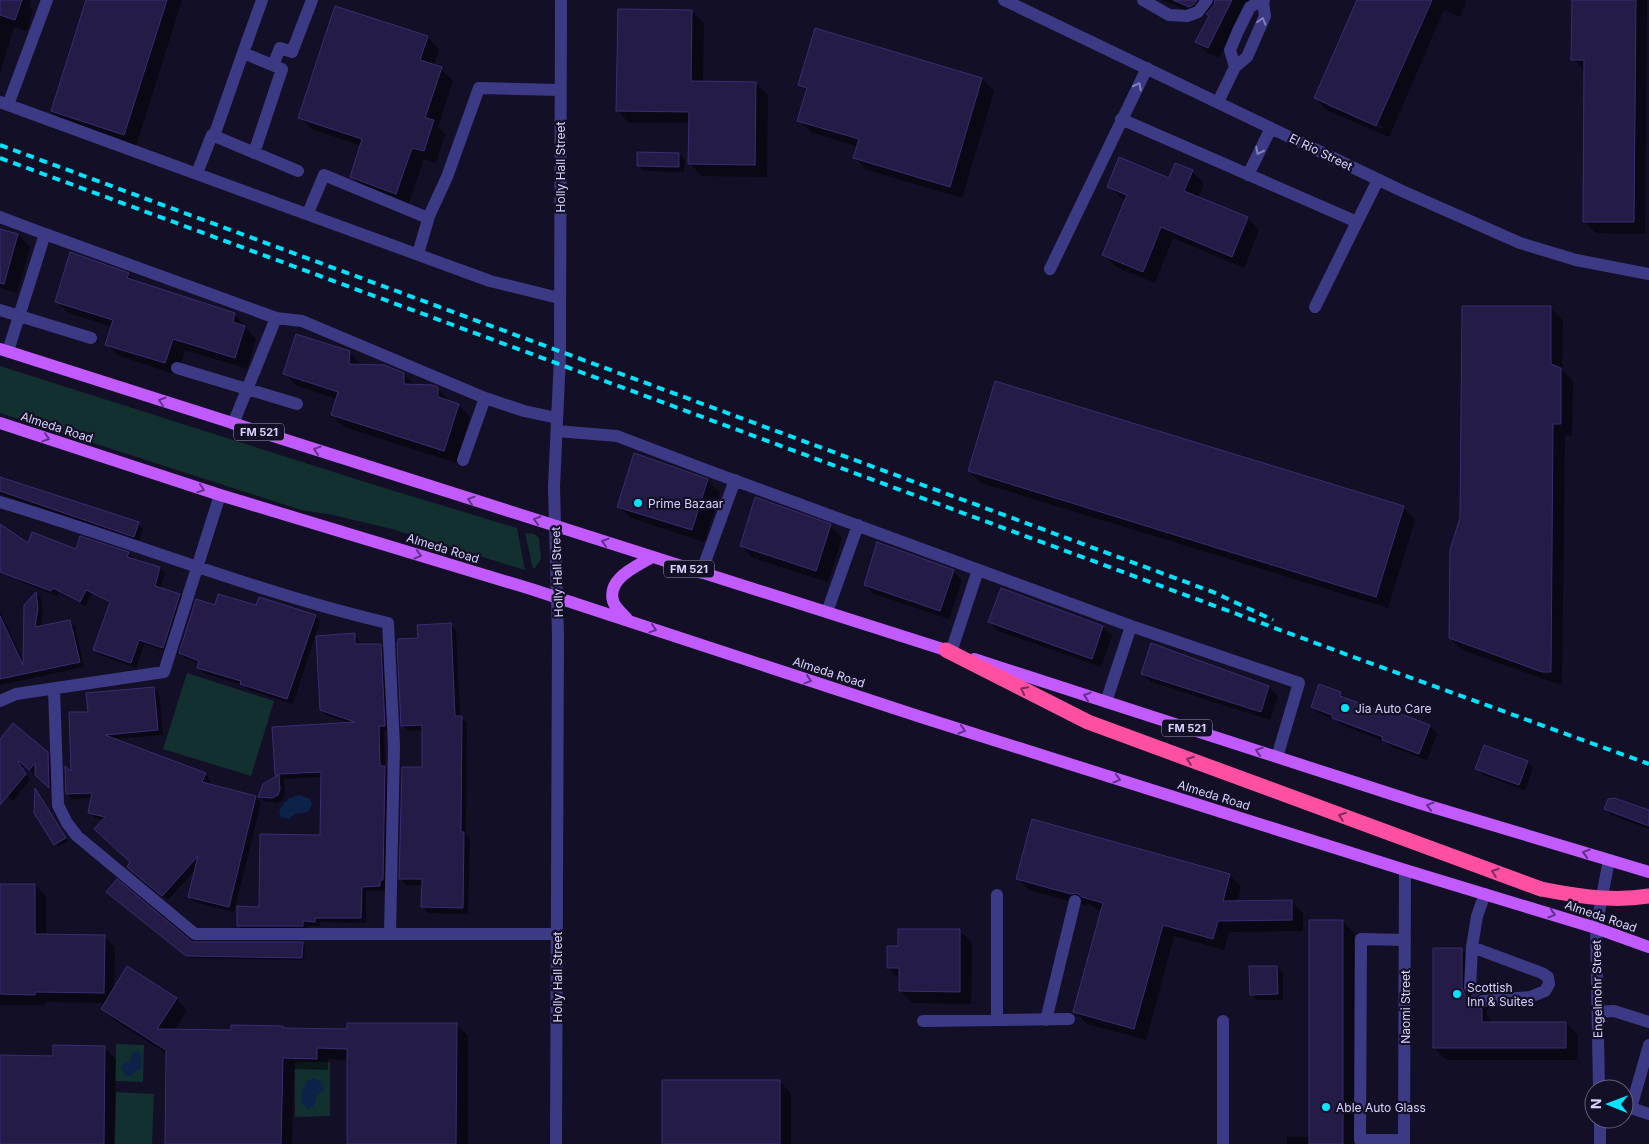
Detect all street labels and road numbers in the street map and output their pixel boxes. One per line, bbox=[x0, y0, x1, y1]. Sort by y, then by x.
street label: Holly Hall Street bbox=[553, 122, 568, 212]
street label: El Rio Street bbox=[1287, 130, 1355, 174]
street label: Almeda Road bbox=[19, 408, 95, 446]
road number: FM 521 bbox=[234, 424, 284, 441]
street label: Holly Hall Street bbox=[548, 526, 566, 618]
street label: Almeda Road bbox=[405, 530, 481, 566]
road number: FM 521 bbox=[664, 560, 714, 578]
street label: Almeda Road bbox=[791, 653, 867, 691]
road number: FM 521 bbox=[1162, 720, 1212, 736]
street label: Almeda Road bbox=[1176, 777, 1252, 813]
street label: Almeda Road bbox=[1563, 897, 1639, 935]
street label: Holly Hall Street bbox=[550, 932, 565, 1022]
street label: Engelmohr Street bbox=[1589, 940, 1605, 1038]
street label: Naomi Street bbox=[1398, 970, 1413, 1044]

